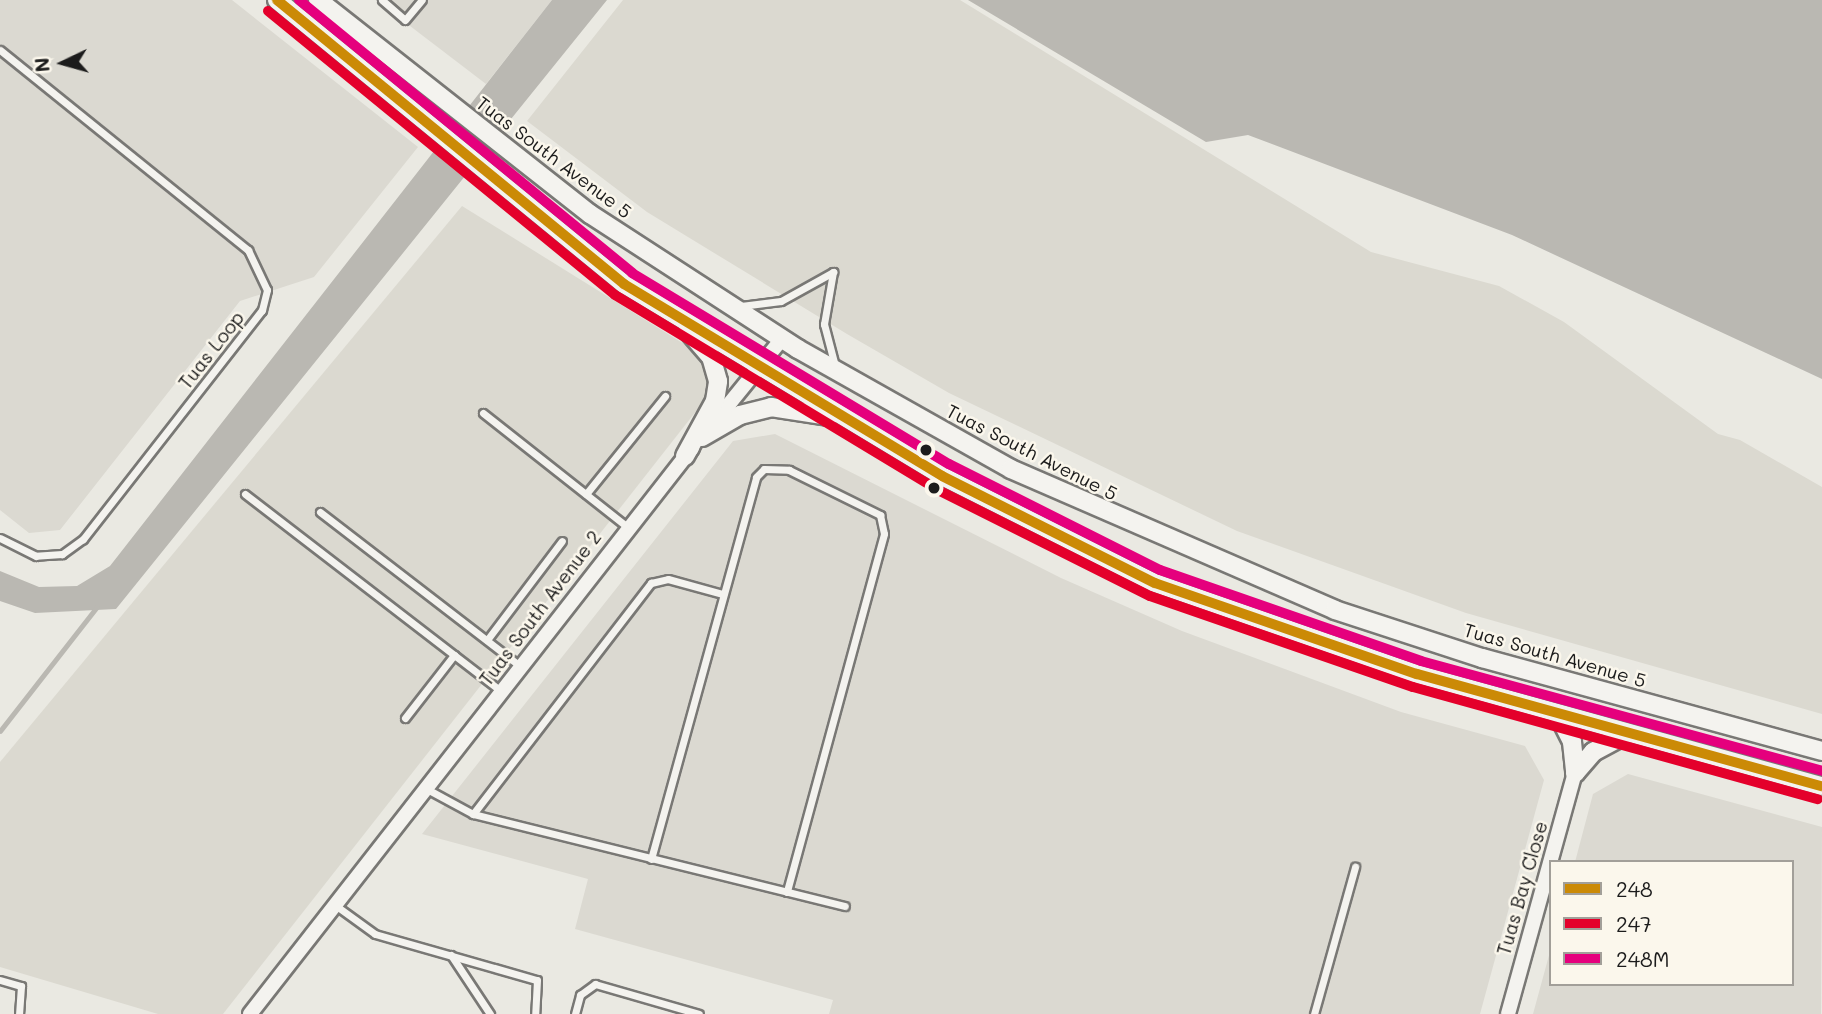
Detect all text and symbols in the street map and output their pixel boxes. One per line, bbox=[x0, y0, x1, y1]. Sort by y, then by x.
north arrow bbox=[28, 28, 98, 98]
text: N bbox=[29, 57, 55, 73]
street label: Tuas South Avenue 5 bbox=[472, 91, 636, 223]
street label: Tuas Loop bbox=[174, 307, 248, 393]
street label: Tuas South Avenue 5 bbox=[943, 399, 1121, 505]
unlabelled marker bbox=[919, 443, 933, 457]
unlabelled marker bbox=[927, 481, 941, 495]
street label: Tuas South Avenue 2 bbox=[474, 526, 606, 690]
street label: Tuas South Avenue 5 bbox=[1461, 618, 1649, 692]
street label: Tuas Bay Close bbox=[1492, 818, 1552, 958]
legend bbox=[1549, 860, 1794, 986]
text: 248 bbox=[1616, 875, 1653, 902]
text: 247 bbox=[1616, 910, 1652, 937]
text: 248M bbox=[1616, 945, 1669, 972]

